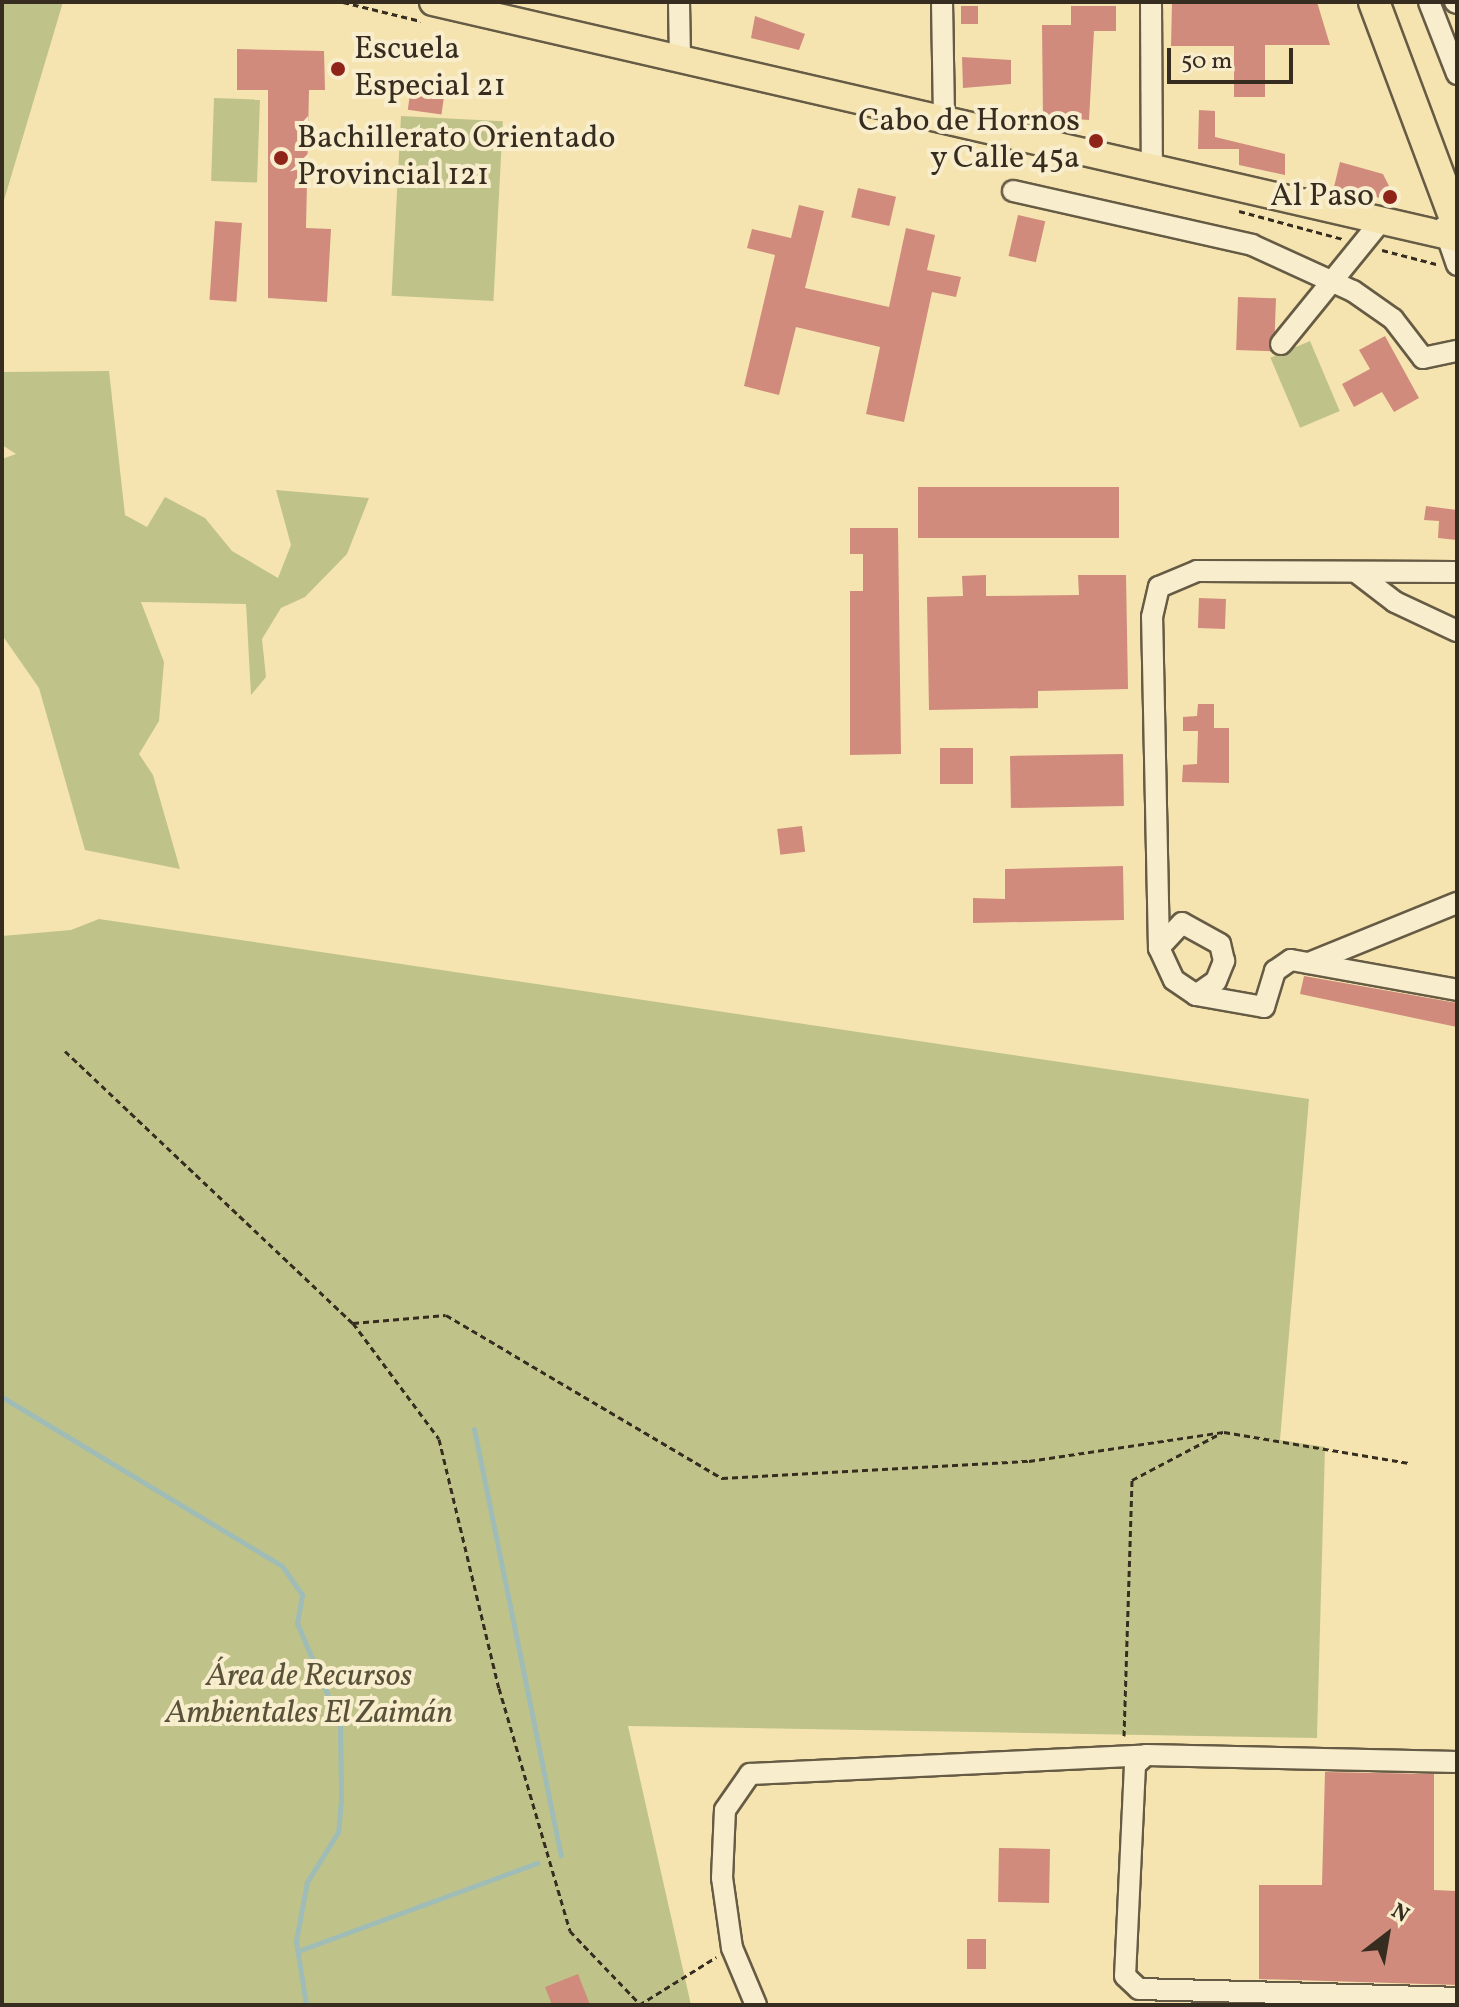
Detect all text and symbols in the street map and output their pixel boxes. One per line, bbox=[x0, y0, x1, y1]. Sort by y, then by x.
place label: Escuela Especial 21 bbox=[354, 32, 506, 107]
scale bar bbox=[1171, 32, 1297, 82]
text: 50 m bbox=[1181, 45, 1233, 79]
marker: Escuela Especial 21 bbox=[329, 60, 347, 78]
place label: Cabo de Hornos y Calle 45a bbox=[858, 104, 1080, 179]
place label: Bachillerato Orientado Provincial 121 bbox=[297, 121, 616, 196]
marker: Cabo de Hornos y Calle 45a bbox=[1087, 132, 1105, 150]
marker: Bachillerato Orientado Provincial 121 bbox=[272, 149, 290, 167]
place label: Al Paso bbox=[1270, 178, 1374, 216]
marker: Al Paso bbox=[1381, 188, 1399, 206]
park label: Área de Recursos Ambientales El Zaimán bbox=[165, 1659, 453, 1734]
north arrow bbox=[1347, 1895, 1427, 1975]
text: N bbox=[1385, 1897, 1414, 1931]

